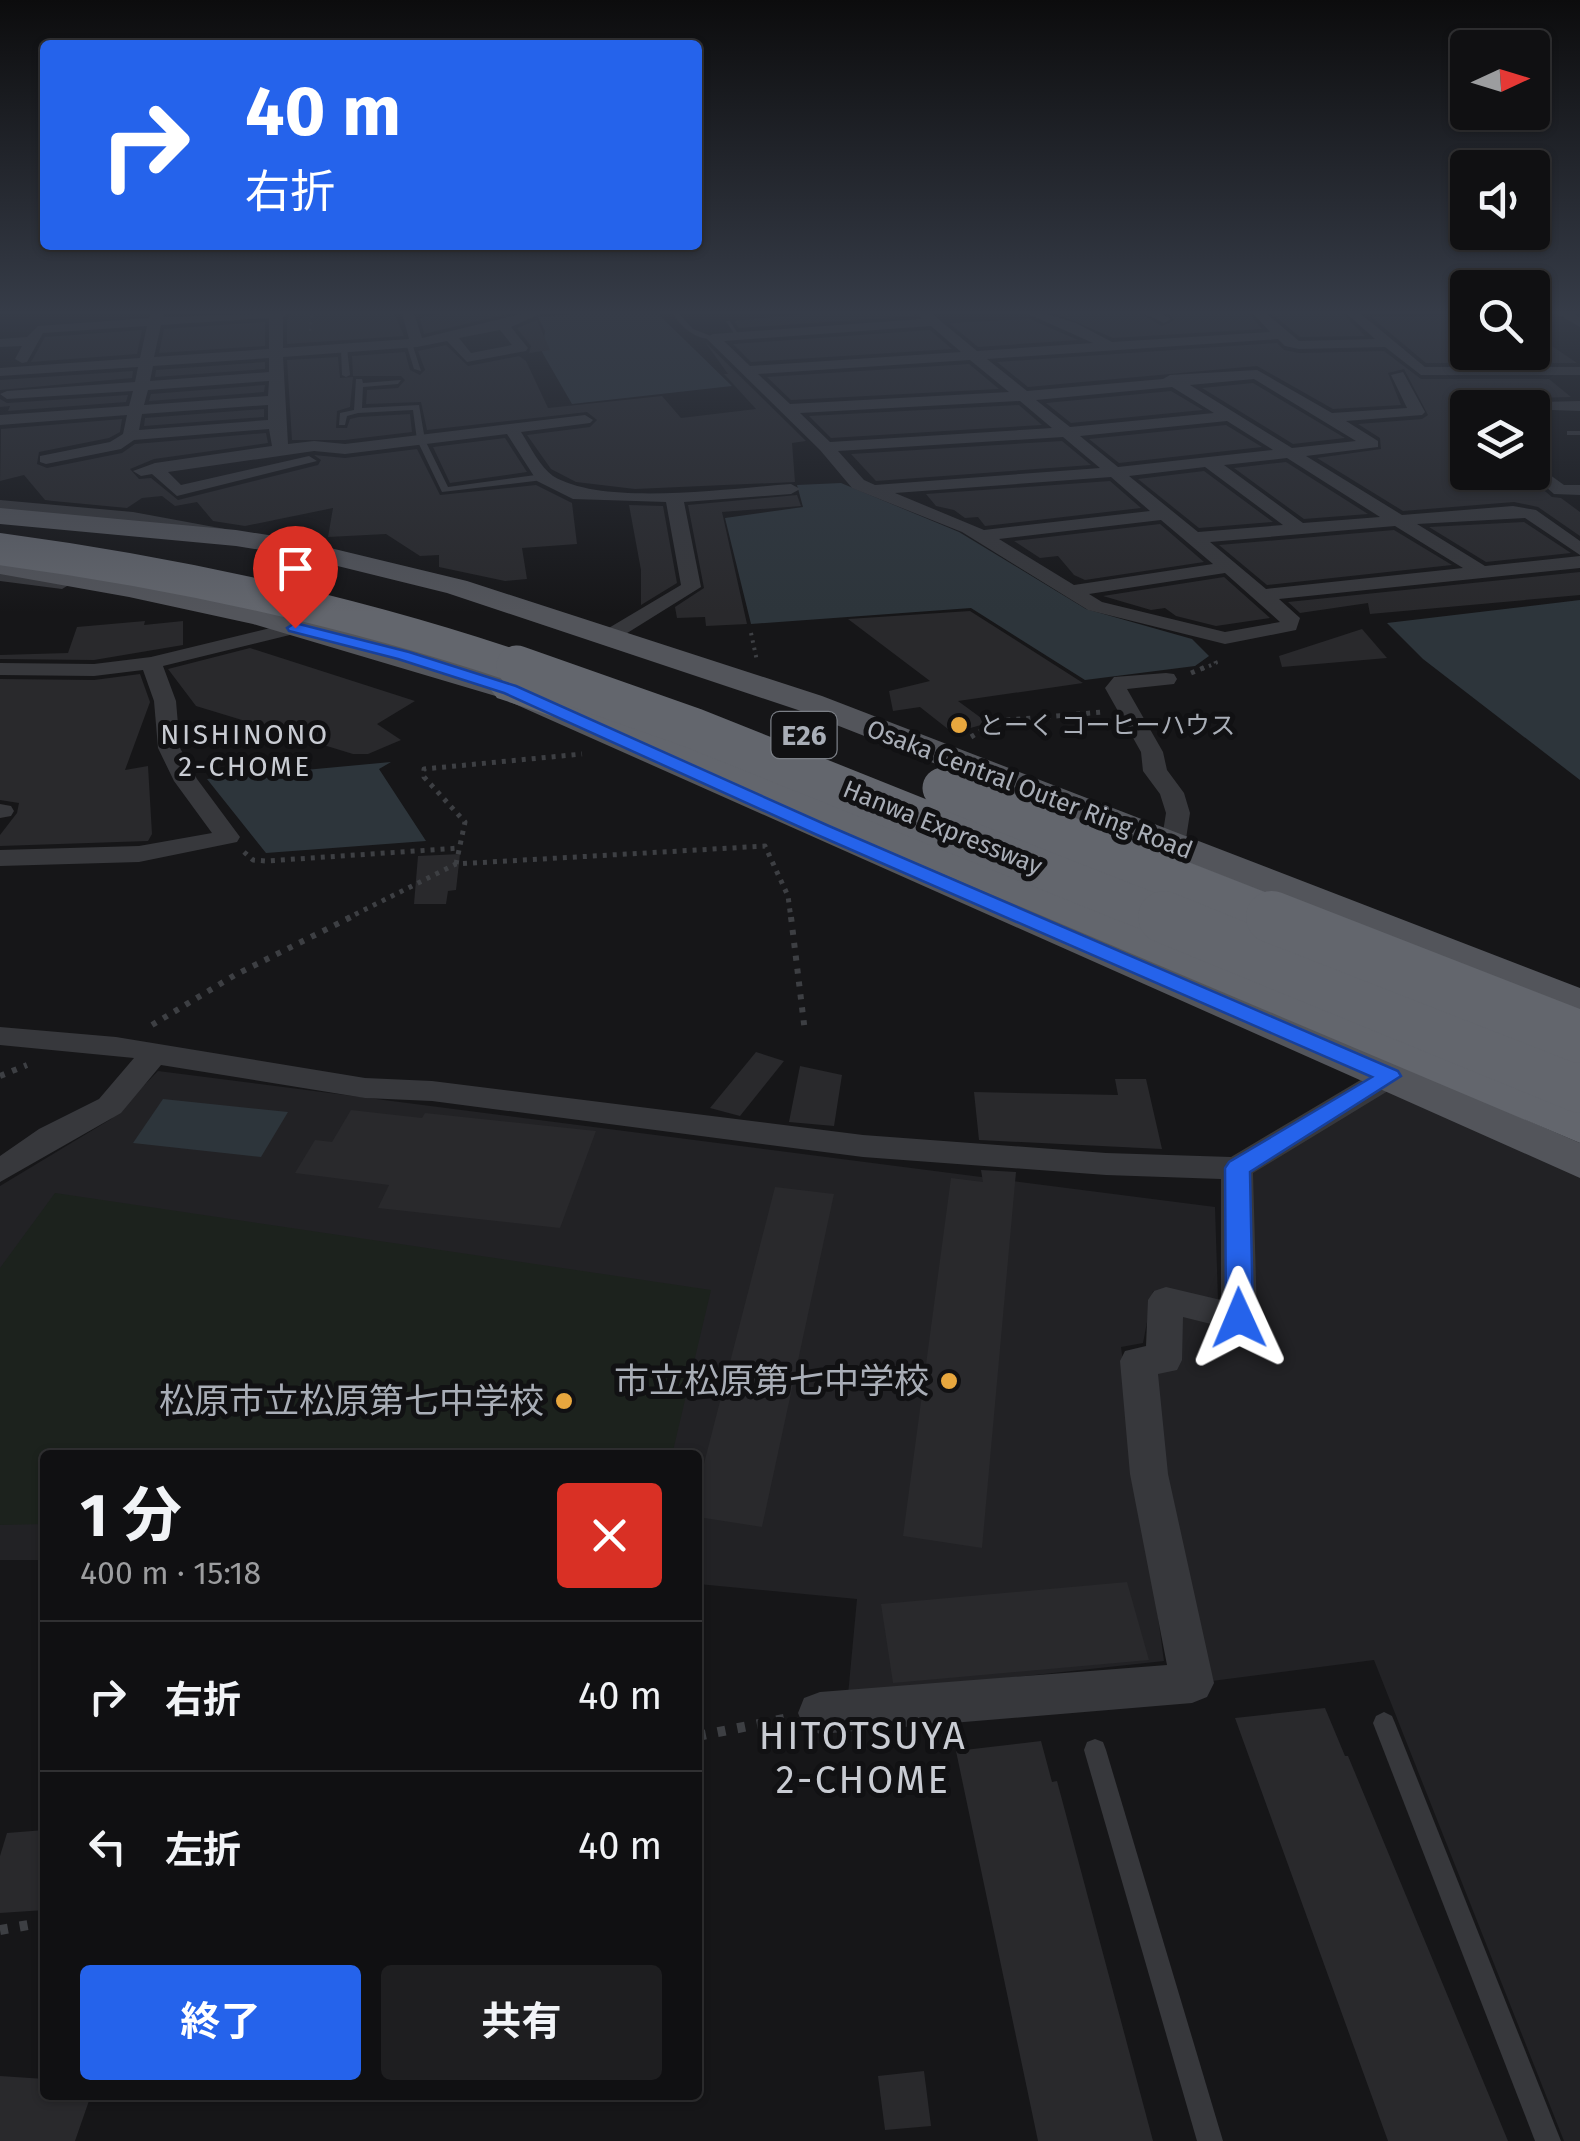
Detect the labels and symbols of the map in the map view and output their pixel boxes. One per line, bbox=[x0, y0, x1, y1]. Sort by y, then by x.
north arrow bbox=[1450, 30, 1550, 130]
pin bbox=[253, 526, 338, 629]
place label: とーく コーヒーハウス bbox=[979, 711, 1235, 741]
road number: E26 bbox=[772, 712, 836, 758]
street label: Osaka Central Outer Ring Road bbox=[863, 714, 1197, 866]
marker: とーく コーヒーハウス bbox=[948, 714, 970, 736]
district label: NISHINONO 2-CHOME bbox=[160, 718, 330, 783]
street label: Hanwa Expressway bbox=[839, 774, 1047, 882]
position arrow bbox=[1187, 1266, 1291, 1370]
place label: 市立松原第七中学校 bbox=[614, 1360, 929, 1402]
marker: 市立松原第七中学校 bbox=[938, 1370, 960, 1392]
place label: 松原市立松原第七中学校 bbox=[159, 1380, 544, 1422]
marker: 松原市立松原第七中学校 bbox=[553, 1390, 575, 1412]
district label: HITOTSUYA 2-CHOME bbox=[759, 1713, 967, 1803]

